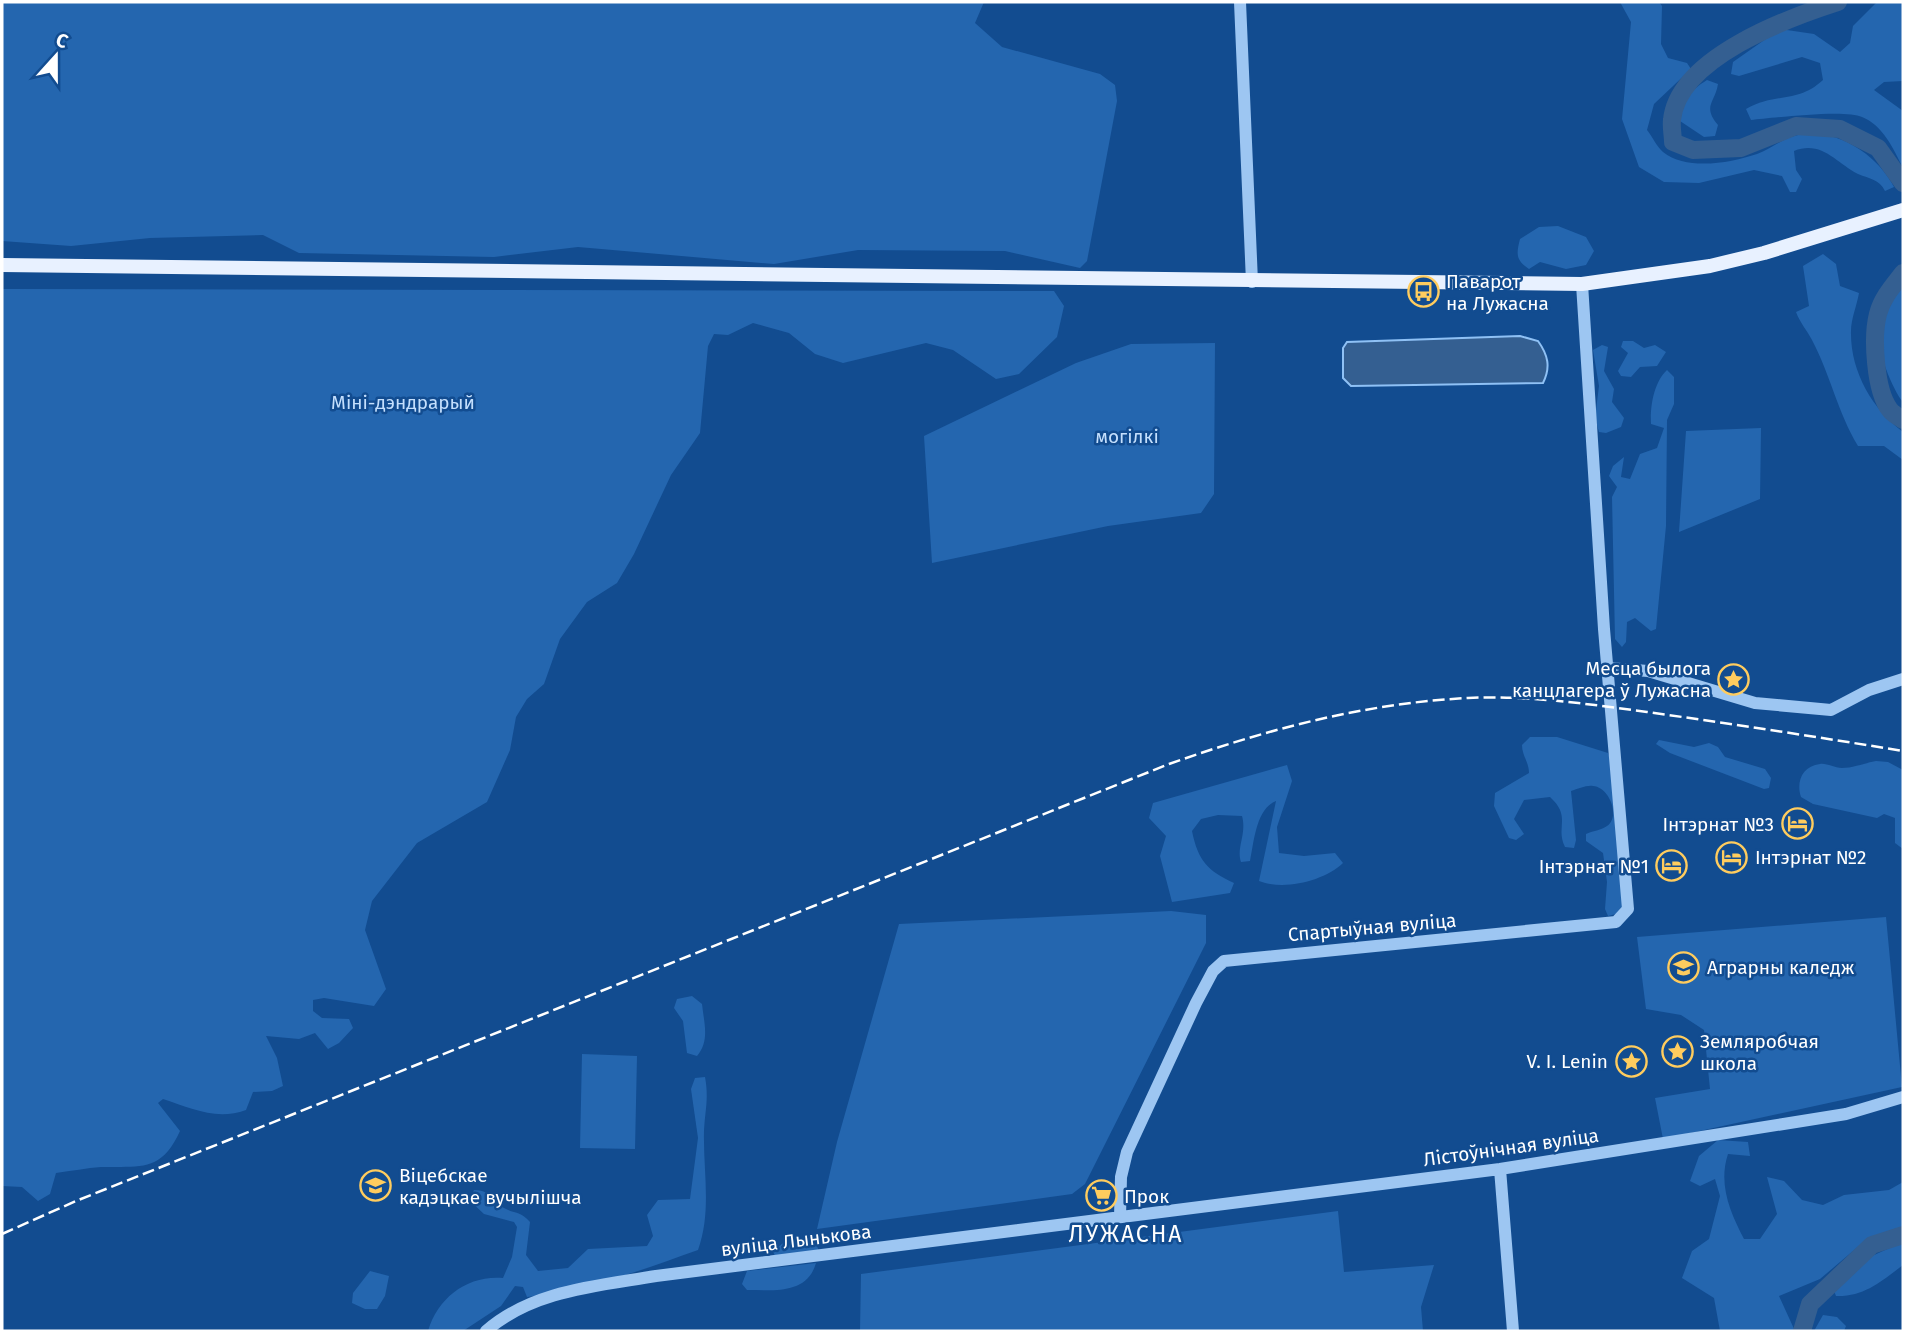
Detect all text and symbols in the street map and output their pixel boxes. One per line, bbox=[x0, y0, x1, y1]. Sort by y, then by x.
north arrow bbox=[21, 21, 91, 91]
text: С bbox=[53, 28, 71, 53]
place label: Паварот на Лужасна bbox=[1446, 270, 1549, 315]
bus stop icon: Паварот на Лужасна bbox=[1406, 275, 1440, 309]
park label: Міні-дэндрарый bbox=[331, 391, 475, 414]
park label: могілкі bbox=[1095, 425, 1159, 448]
place label: Месца былога канцлагера ў Лужасна bbox=[1512, 657, 1711, 702]
place icon: Месца былога канцлагера ў Лужасна bbox=[1717, 662, 1751, 696]
hotel icon: Інтэрнат №3 bbox=[1780, 807, 1814, 841]
place label: Інтэрнат №3 bbox=[1662, 813, 1774, 836]
hotel icon: Інтэрнат №2 bbox=[1715, 840, 1749, 874]
place label: Інтэрнат №2 bbox=[1755, 846, 1866, 869]
hotel icon: Інтэрнат №1 bbox=[1655, 849, 1689, 883]
place label: Інтэрнат №1 bbox=[1539, 855, 1649, 878]
street label: Спартыўная вуліца bbox=[1287, 909, 1457, 946]
school or university icon: Аграрны каледж bbox=[1667, 950, 1701, 984]
place label: Аграрны каледж bbox=[1707, 956, 1855, 979]
place label: Земляробчая школа bbox=[1700, 1030, 1819, 1075]
place icon: Земляробчая школа bbox=[1660, 1035, 1694, 1069]
place icon: V. I. Lenin bbox=[1614, 1044, 1648, 1078]
place label: V. I. Lenin bbox=[1527, 1050, 1608, 1073]
street label: Лістоўнічная вуліца bbox=[1422, 1124, 1600, 1171]
place label: Віцебскае кадэцкае вучылішча bbox=[399, 1164, 582, 1209]
school or university icon: Віцебскае кадэцкае вучылішча bbox=[359, 1169, 393, 1203]
supermarket icon: Прок bbox=[1084, 1179, 1118, 1213]
place label: Прок bbox=[1124, 1185, 1169, 1208]
street label: вуліца Лынькова bbox=[719, 1220, 873, 1261]
district label: ЛУЖАСНА bbox=[1068, 1220, 1184, 1248]

